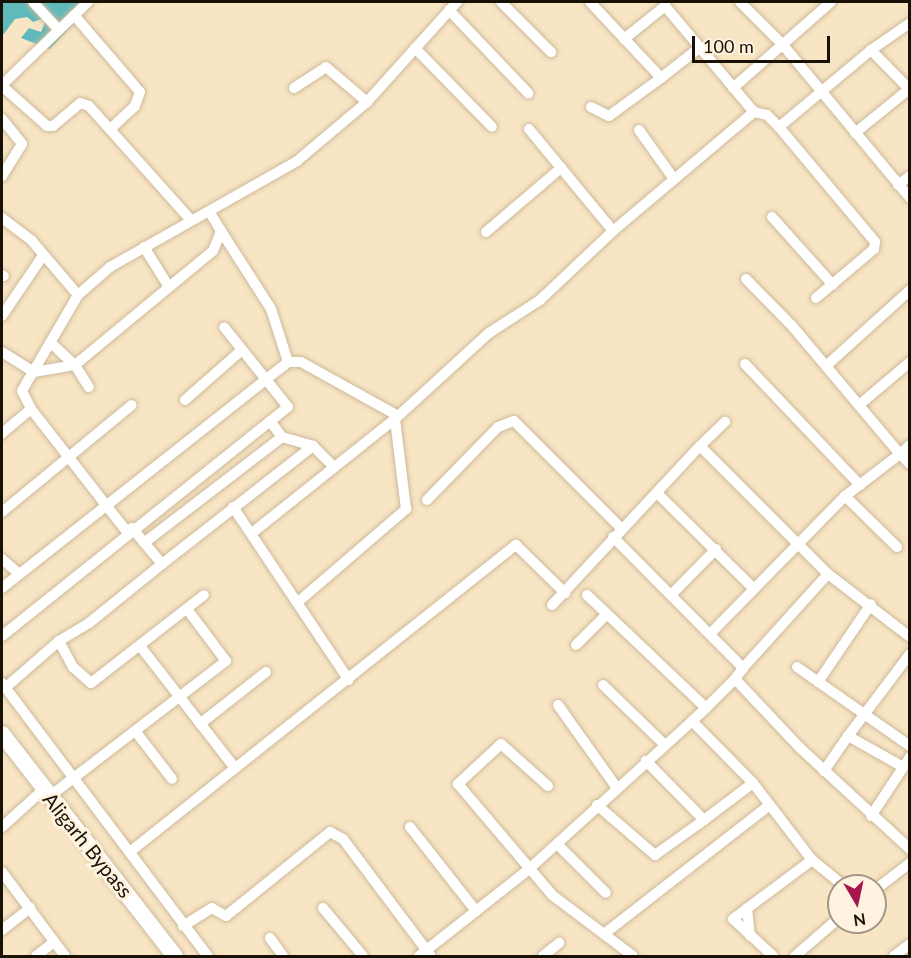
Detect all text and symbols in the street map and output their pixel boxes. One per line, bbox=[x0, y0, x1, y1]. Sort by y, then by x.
scale bar bbox=[695, 24, 833, 62]
text: 100 m bbox=[703, 35, 754, 57]
street label: Aligarh Bypass bbox=[38, 788, 138, 902]
north arrow bbox=[827, 874, 887, 934]
text: N bbox=[852, 910, 867, 931]

